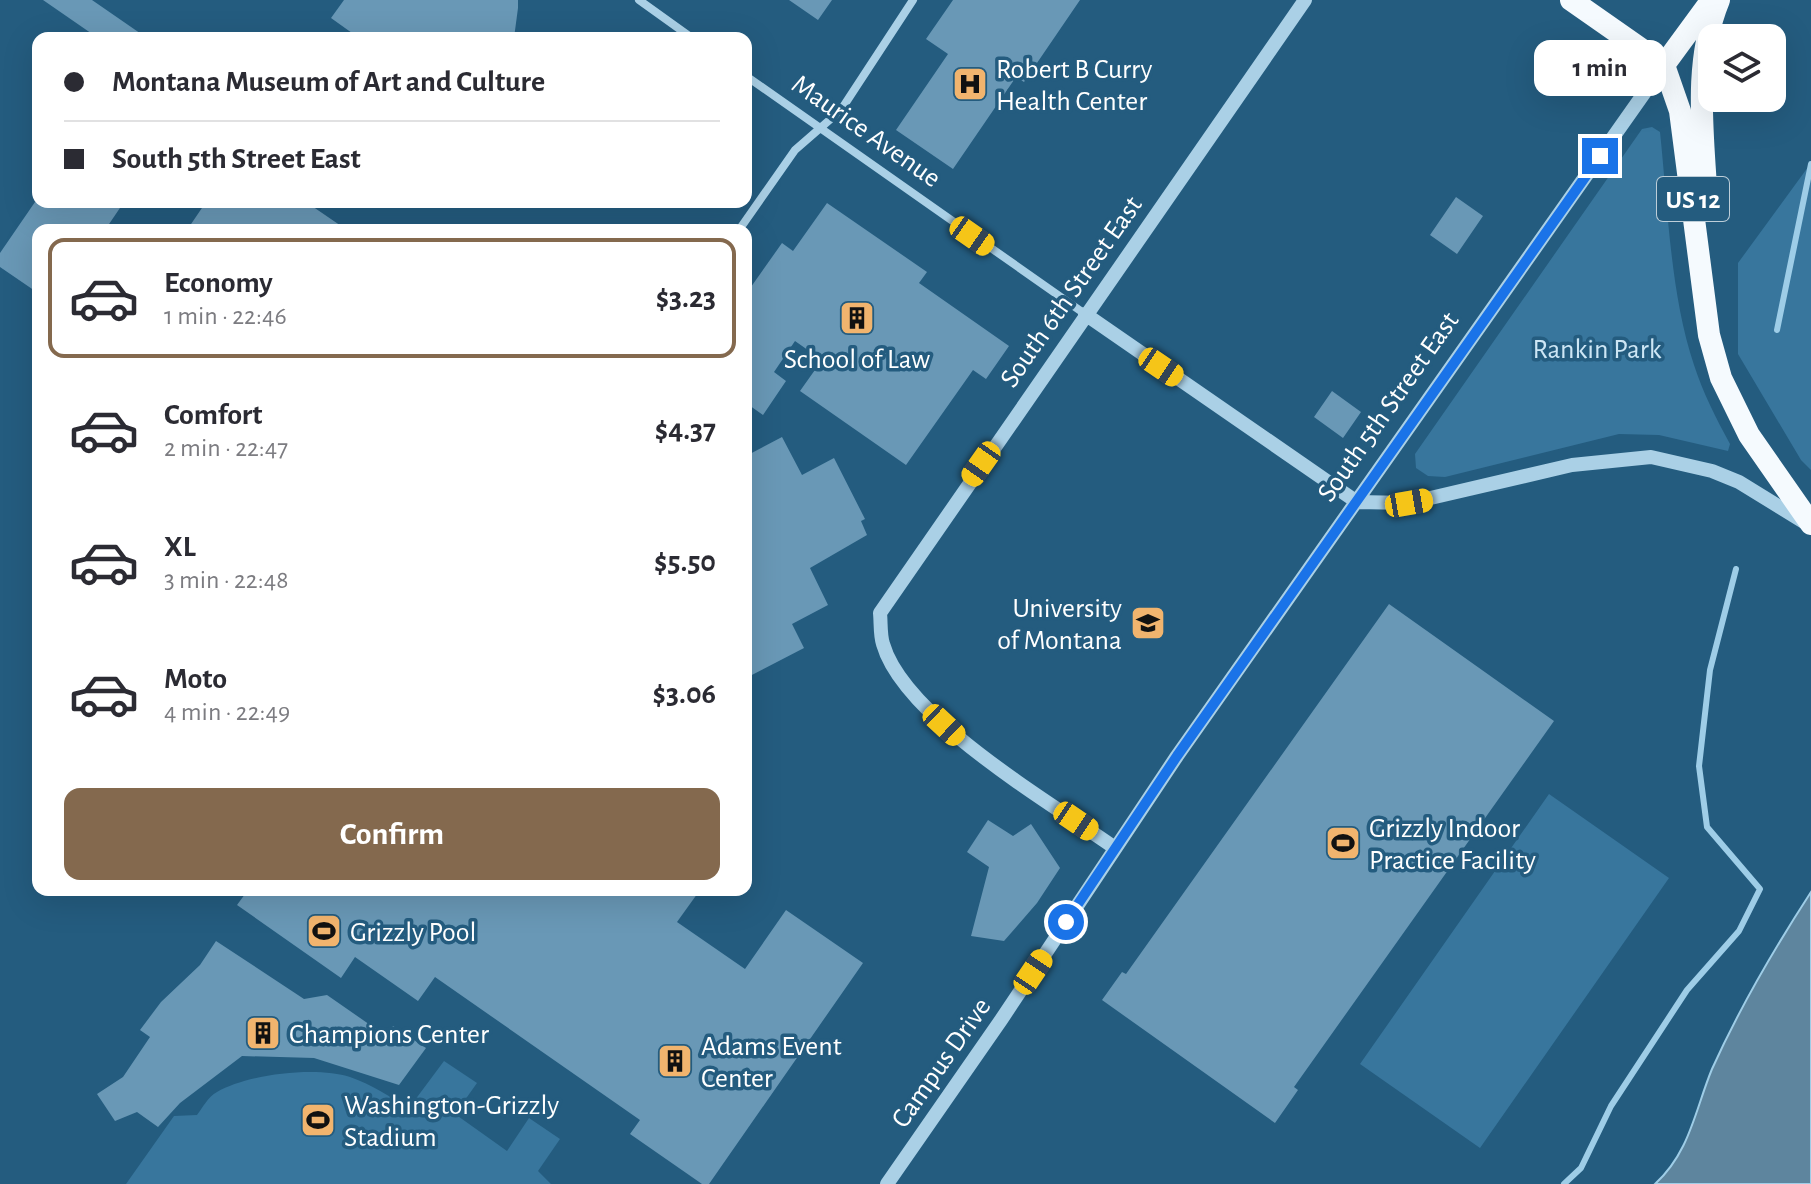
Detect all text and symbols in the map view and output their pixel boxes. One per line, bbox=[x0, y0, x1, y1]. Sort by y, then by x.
map controls bbox=[1698, 24, 1786, 112]
button: layers bbox=[1698, 24, 1786, 112]
callout: 1 min bbox=[1534, 40, 1666, 96]
text: 1 min bbox=[1573, 55, 1627, 81]
place label: Robert B Curry Health Center bbox=[996, 56, 1152, 116]
hospital icon: Robert B Curry Health Center bbox=[951, 65, 989, 103]
text: Montana Museum of Art and Culture bbox=[112, 67, 545, 97]
street label: Maurice Avenue bbox=[786, 70, 945, 193]
route end bbox=[1582, 138, 1618, 174]
text: South 5th Street East bbox=[112, 144, 361, 174]
road number: US 12 bbox=[1657, 177, 1729, 221]
street label: South 6th Street East bbox=[995, 192, 1148, 393]
car bbox=[945, 212, 999, 260]
icon: car bbox=[68, 262, 140, 334]
text: Economy bbox=[164, 268, 273, 298]
text: $3.23 bbox=[656, 283, 716, 313]
building icon: School of Law bbox=[838, 299, 876, 337]
text: 1 min · 22:46 bbox=[164, 303, 287, 329]
street label: South 5th Street East bbox=[1313, 307, 1464, 507]
park label: Rankin Park bbox=[1532, 336, 1662, 364]
car bbox=[1134, 344, 1188, 390]
place label: School of Law bbox=[784, 346, 930, 374]
icon: car bbox=[68, 394, 140, 466]
text: Comfort bbox=[164, 400, 263, 430]
text: $4.37 bbox=[655, 415, 716, 445]
text: 2 min · 22:47 bbox=[164, 435, 288, 461]
car bbox=[957, 437, 1005, 491]
car bbox=[1383, 487, 1435, 519]
icon: car bbox=[68, 526, 140, 598]
text: XL bbox=[164, 532, 196, 562]
text: $5.50 bbox=[654, 547, 716, 577]
text: 3 min · 22:48 bbox=[164, 567, 289, 593]
place label: University of Montana bbox=[997, 595, 1122, 655]
school or university icon: University of Montana bbox=[1129, 604, 1167, 642]
icon: car bbox=[68, 658, 140, 730]
text: Moto bbox=[164, 664, 227, 694]
text: $3.06 bbox=[653, 679, 716, 709]
text: 4 min · 22:49 bbox=[164, 699, 290, 725]
car bbox=[918, 700, 970, 750]
button: Confirm bbox=[64, 788, 720, 880]
car bbox=[1049, 798, 1103, 844]
place label: Grizzly Indoor Practice Facility bbox=[1369, 815, 1536, 875]
sports icon: Grizzly Indoor Practice Facility bbox=[1324, 824, 1362, 862]
route start bbox=[1048, 904, 1084, 940]
sports icon: Grizzly Pool bbox=[305, 912, 343, 950]
place label: Grizzly Pool bbox=[350, 919, 476, 947]
car bbox=[1010, 945, 1056, 999]
street label: Campus Drive bbox=[887, 993, 997, 1133]
building icon: Champions Center bbox=[244, 1014, 282, 1052]
place label: Champions Center bbox=[289, 1021, 489, 1049]
place label: Adams Event Center bbox=[701, 1033, 842, 1093]
building icon: Adams Event Center bbox=[656, 1042, 694, 1080]
place label: Washington-Grizzly Stadium bbox=[344, 1092, 559, 1152]
sports icon: Washington-Grizzly Stadium bbox=[299, 1101, 337, 1139]

